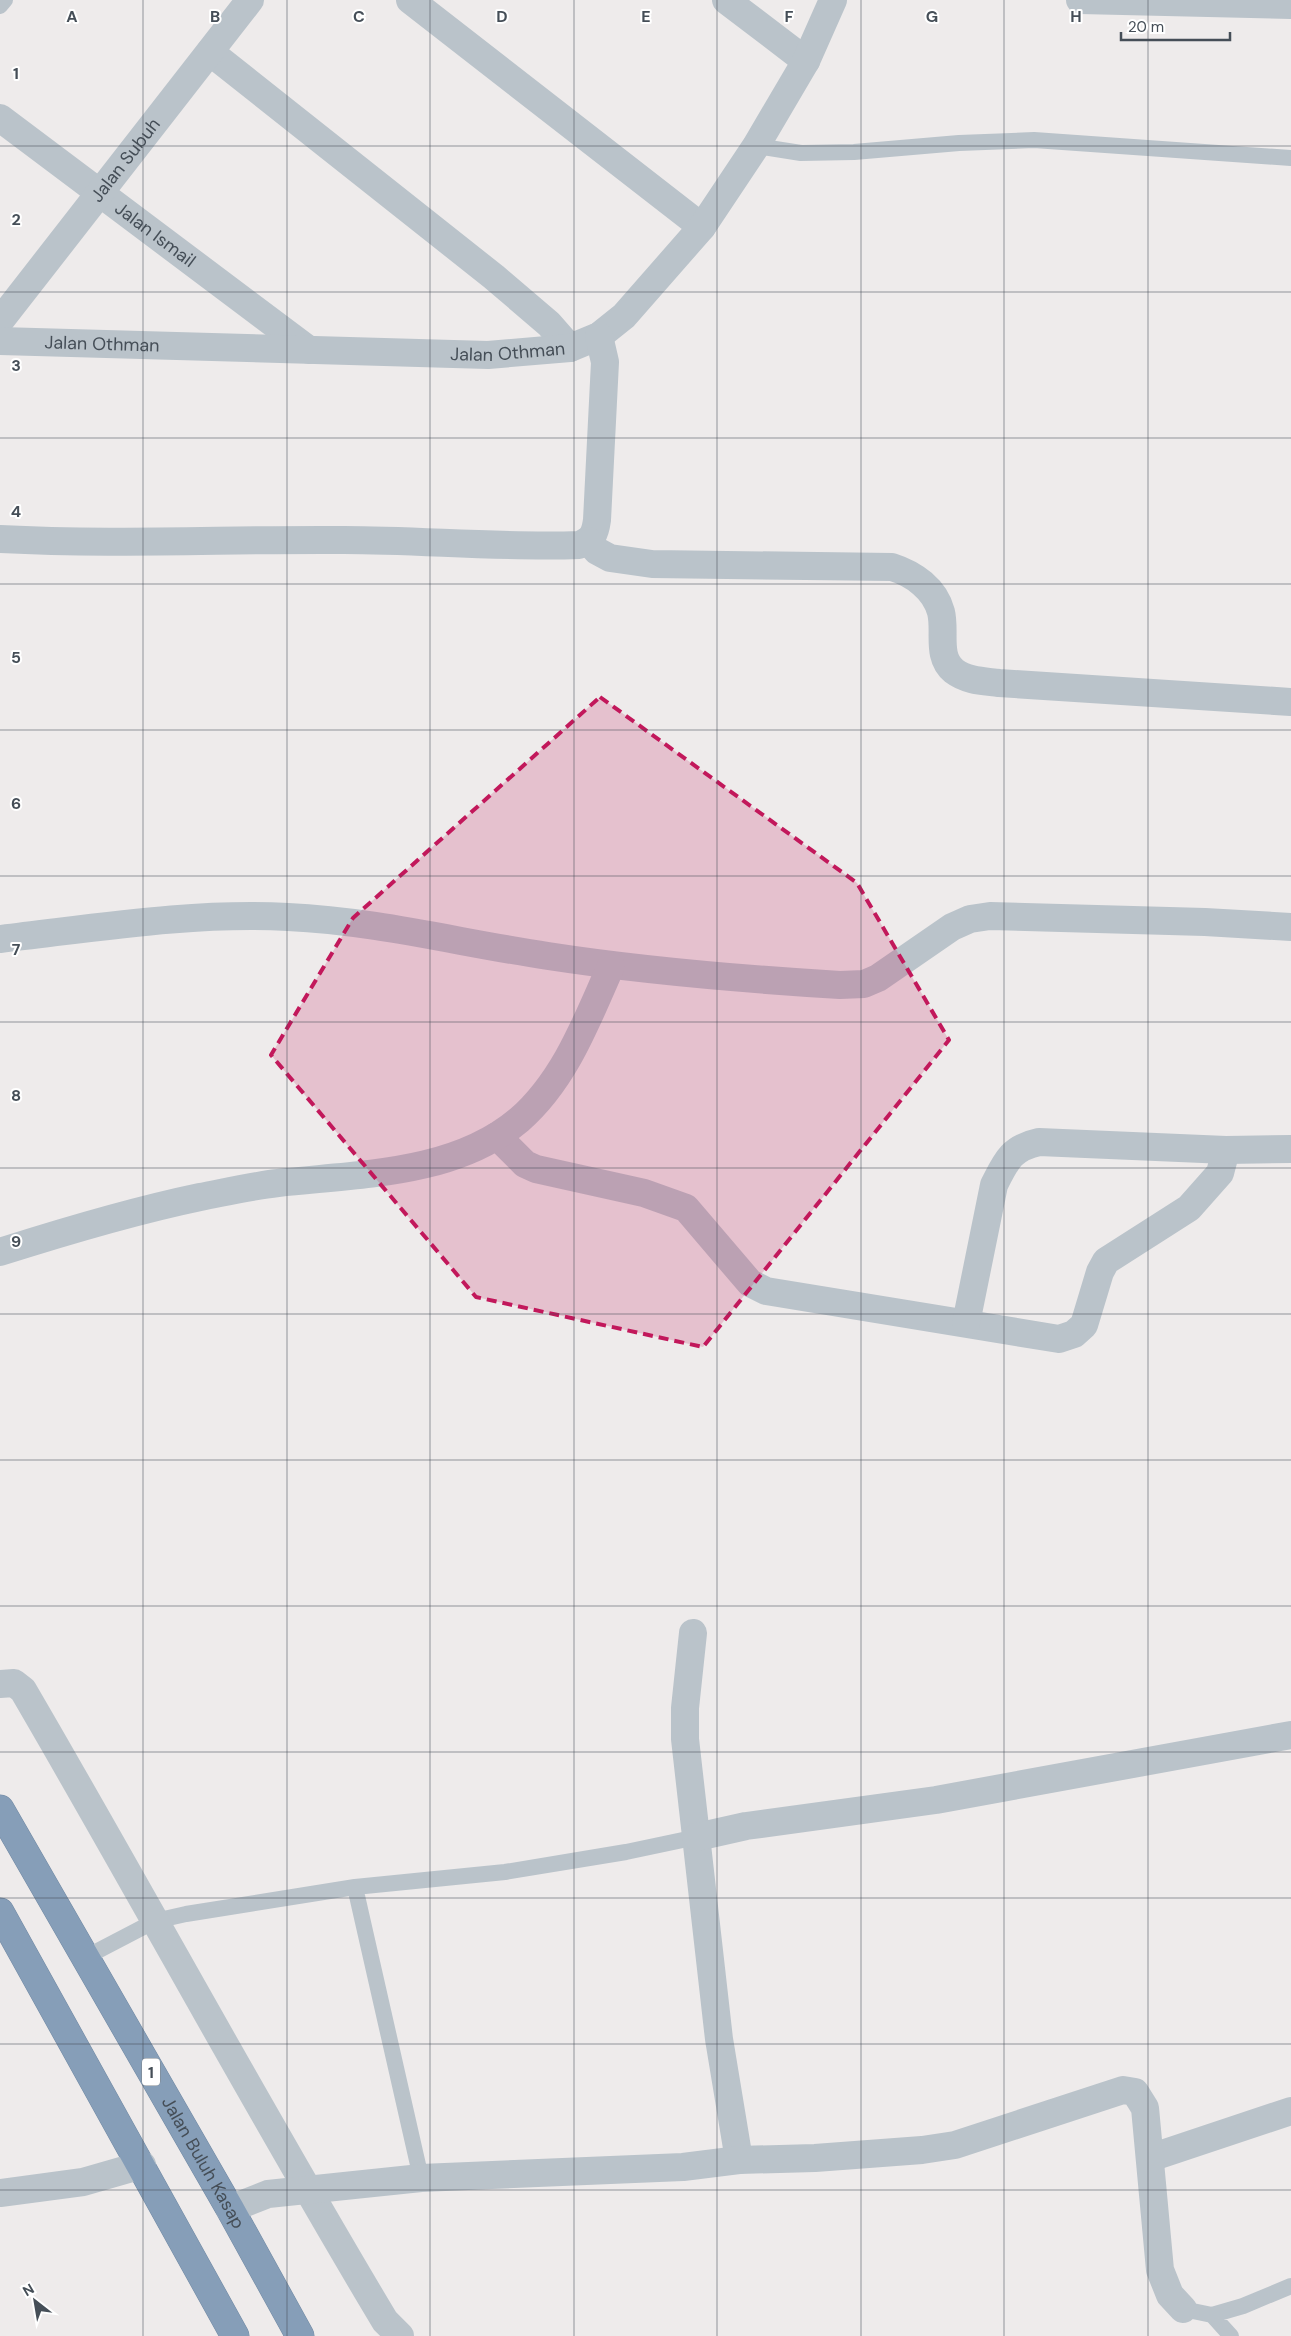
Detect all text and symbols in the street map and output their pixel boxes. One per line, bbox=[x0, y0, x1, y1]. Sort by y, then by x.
text: A bbox=[66, 6, 78, 27]
text: B bbox=[210, 6, 220, 27]
text: C bbox=[353, 6, 365, 27]
text: D bbox=[496, 6, 508, 27]
text: E bbox=[641, 6, 651, 27]
text: F bbox=[785, 6, 794, 27]
text: G bbox=[926, 6, 938, 27]
text: H bbox=[1070, 6, 1082, 27]
scale bar bbox=[1121, 10, 1230, 42]
text: 20 m bbox=[1128, 17, 1164, 37]
text: 1 bbox=[13, 63, 19, 84]
street label: Jalan Subuh bbox=[85, 113, 166, 207]
street label: Jalan Ismail bbox=[110, 196, 200, 273]
text: 2 bbox=[11, 209, 21, 230]
street label: Jalan Othman bbox=[44, 330, 160, 358]
street label: Jalan Othman bbox=[450, 336, 566, 367]
text: 3 bbox=[11, 355, 21, 376]
text: 4 bbox=[11, 501, 21, 522]
text: 5 bbox=[11, 647, 21, 668]
text: 6 bbox=[11, 793, 21, 814]
text: 7 bbox=[12, 939, 21, 960]
text: 8 bbox=[11, 1085, 21, 1106]
text: 9 bbox=[11, 1231, 21, 1252]
road number: 1 bbox=[142, 2058, 160, 2086]
street label: Jalan Buluh Kasap bbox=[156, 2092, 251, 2233]
north arrow bbox=[10, 2276, 60, 2326]
text: N bbox=[19, 2280, 37, 2300]

